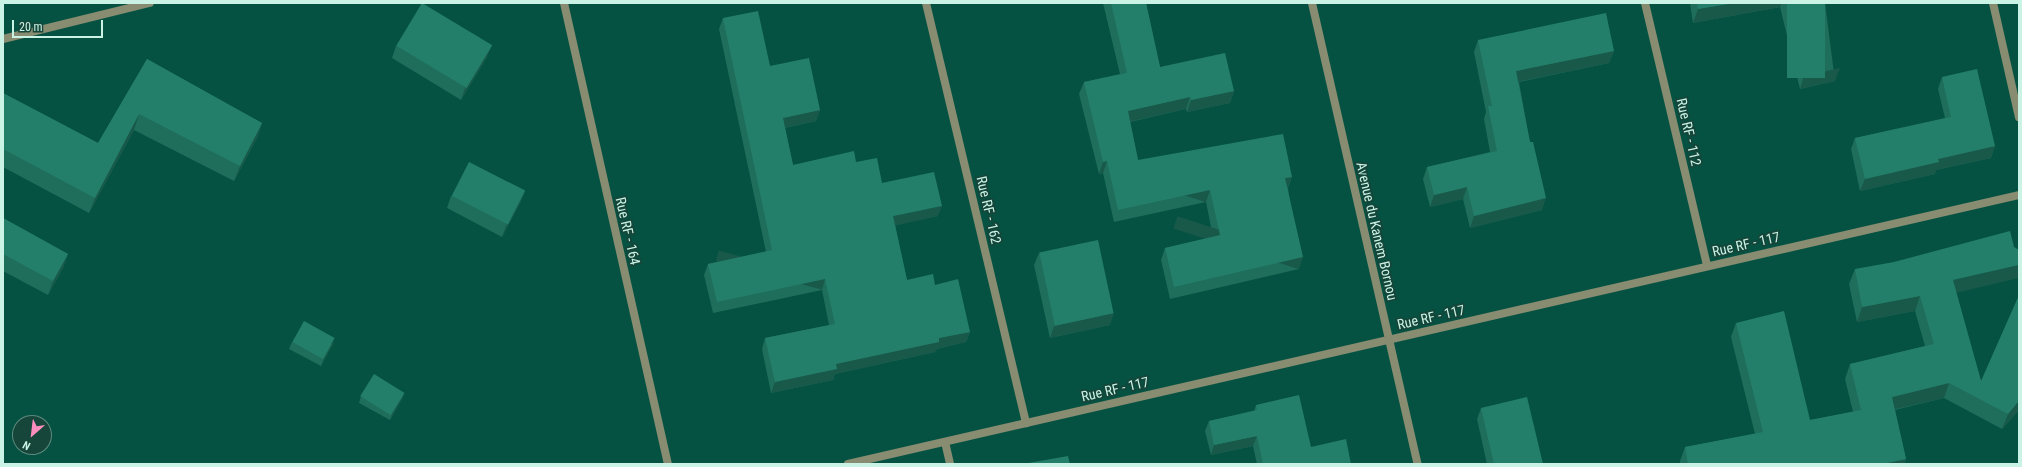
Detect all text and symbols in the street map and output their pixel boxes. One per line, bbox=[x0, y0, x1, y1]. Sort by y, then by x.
scale bar bbox=[14, 12, 105, 38]
text: 20 m bbox=[19, 20, 43, 34]
street label: Rue RF - 112 bbox=[1673, 97, 1705, 167]
street label: Avenue du Kanem Bornou bbox=[1353, 160, 1401, 302]
street label: Rue RF - 162 bbox=[973, 175, 1005, 245]
street label: Rue RF - 164 bbox=[612, 196, 644, 266]
street label: Rue RF - 117 bbox=[1711, 228, 1781, 260]
street label: Rue RF - 117 bbox=[1396, 301, 1466, 333]
street label: Rue RF - 117 bbox=[1080, 373, 1150, 405]
north arrow bbox=[12, 415, 52, 455]
text: N bbox=[21, 438, 33, 452]

